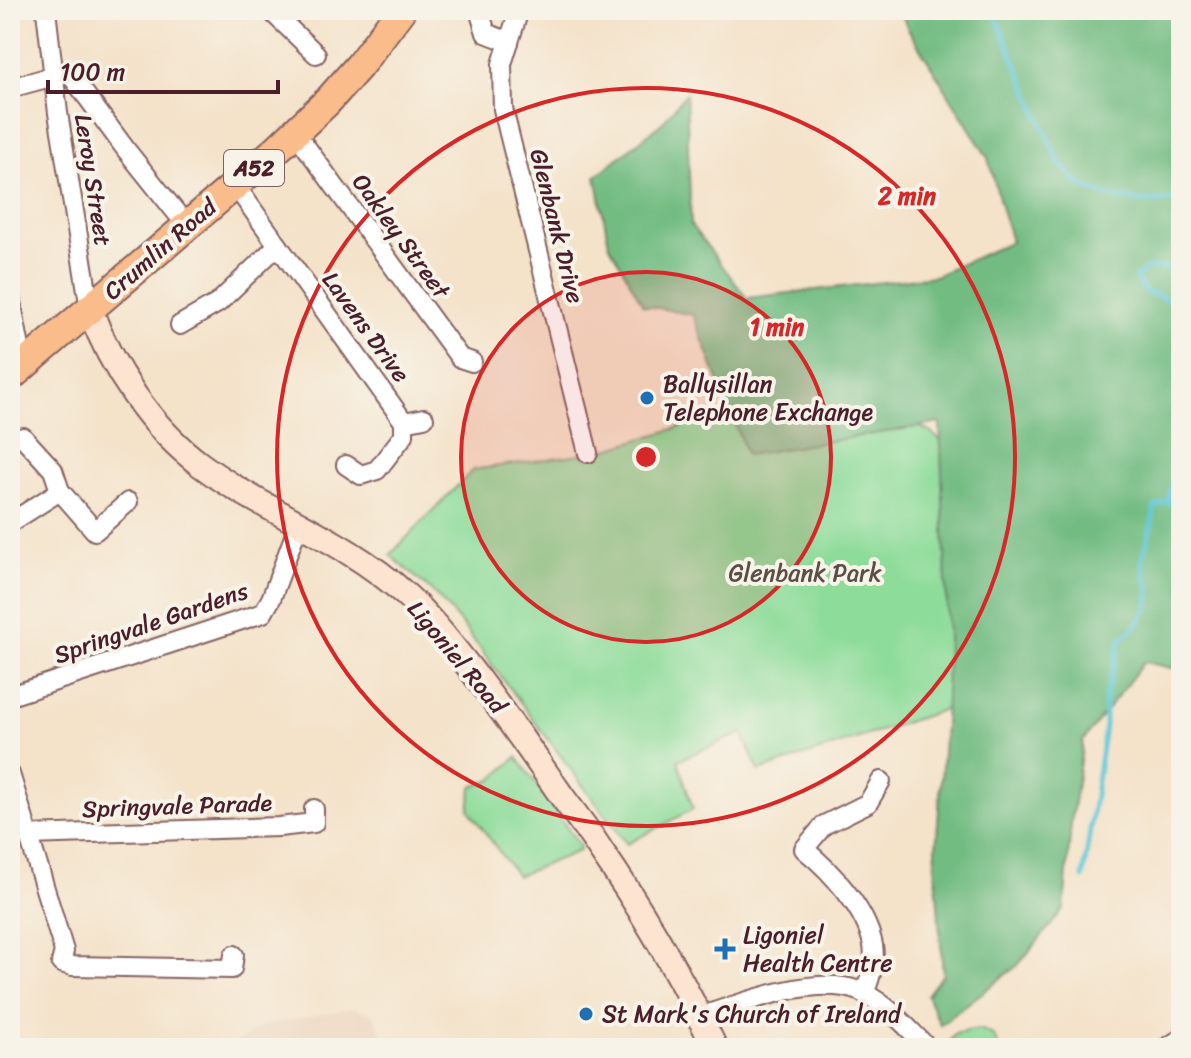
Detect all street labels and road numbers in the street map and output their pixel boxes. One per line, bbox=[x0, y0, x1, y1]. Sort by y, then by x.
street label: Leroy Street bbox=[62, 111, 124, 249]
street label: Glenbank Drive bbox=[517, 144, 597, 308]
road number: A52 bbox=[224, 150, 284, 186]
street label: Oakley Street bbox=[341, 164, 462, 309]
street label: Crumlin Road bbox=[93, 186, 228, 311]
street label: Lavens Drive bbox=[311, 262, 421, 392]
street label: Springvale Gardens bbox=[48, 570, 255, 676]
street label: Ligoniel Road bbox=[396, 590, 519, 725]
street label: Springvale Parade bbox=[81, 782, 273, 830]

